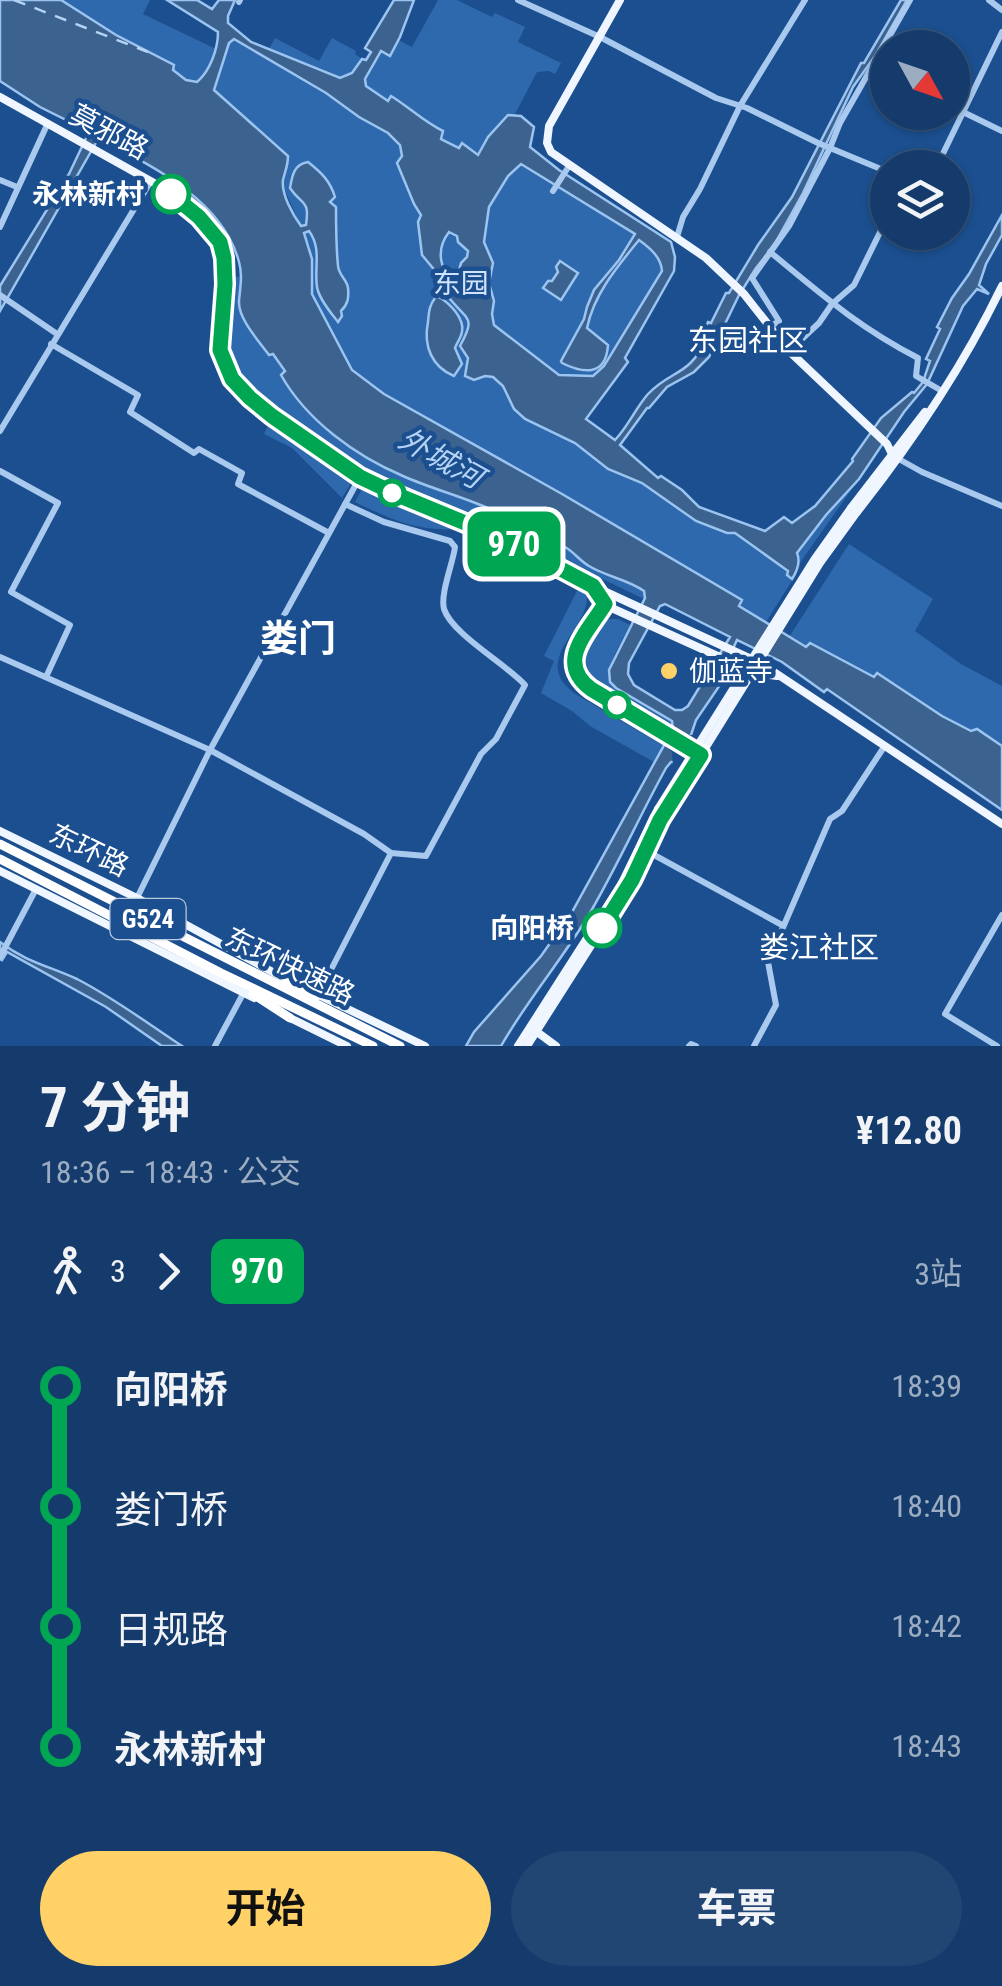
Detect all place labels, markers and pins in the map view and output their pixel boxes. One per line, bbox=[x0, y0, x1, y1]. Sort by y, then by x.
marker: 永林新村 bbox=[152, 175, 190, 213]
place label: 永林新村 bbox=[32, 178, 144, 211]
unlabelled marker bbox=[379, 480, 405, 506]
place label: 伽蓝寺 bbox=[689, 655, 773, 688]
marker: 伽蓝寺 bbox=[658, 660, 680, 682]
unlabelled marker bbox=[604, 692, 630, 718]
marker: 向阳桥 bbox=[583, 909, 621, 947]
place label: 向阳桥 bbox=[490, 912, 574, 945]

